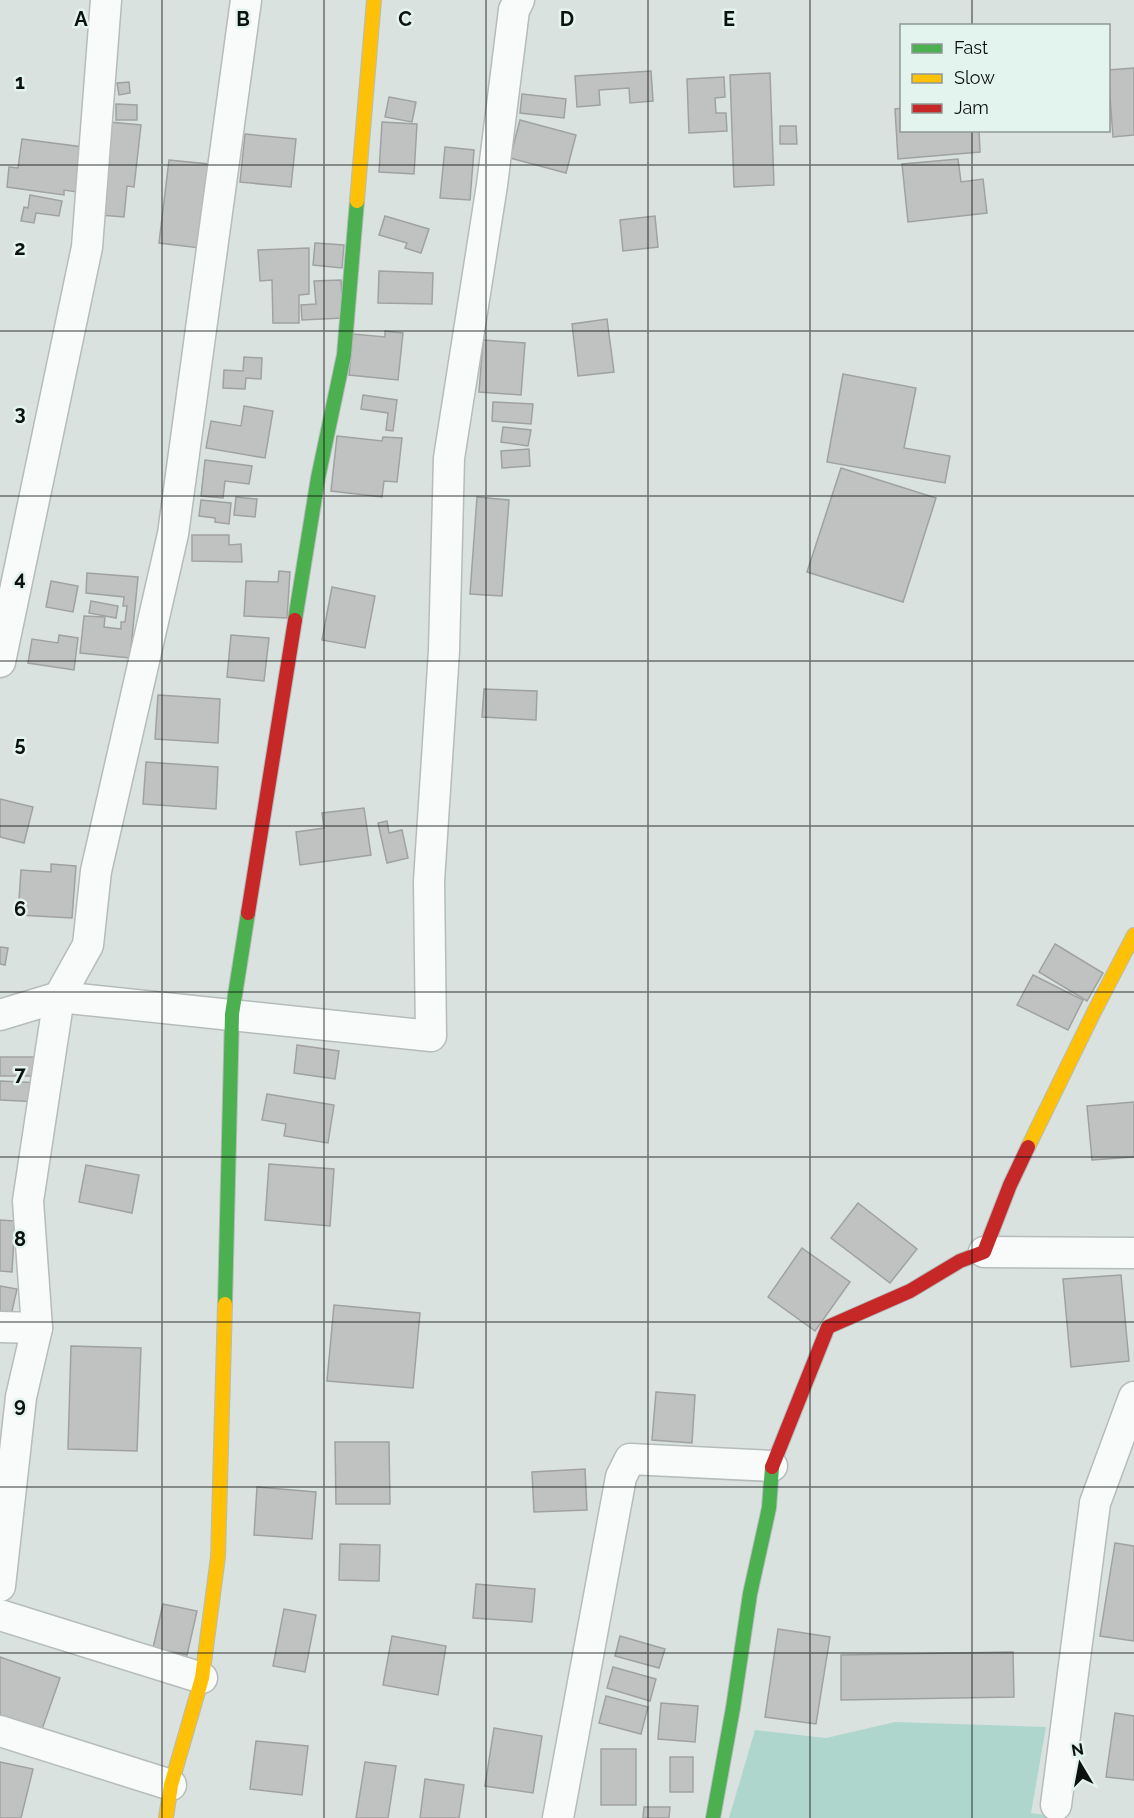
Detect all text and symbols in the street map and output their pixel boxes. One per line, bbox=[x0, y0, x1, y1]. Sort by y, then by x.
text: A bbox=[74, 7, 88, 31]
text: B bbox=[236, 7, 250, 31]
text: C bbox=[398, 7, 412, 31]
text: D bbox=[560, 7, 574, 31]
text: E bbox=[723, 7, 735, 31]
legend bbox=[900, 24, 1110, 132]
text: Fast bbox=[954, 37, 988, 58]
text: Slow bbox=[954, 67, 995, 88]
text: 1 bbox=[15, 70, 25, 94]
text: Jam bbox=[954, 97, 989, 118]
text: 2 bbox=[14, 236, 26, 260]
text: 3 bbox=[14, 401, 26, 425]
text: 4 bbox=[14, 566, 26, 590]
text: 5 bbox=[14, 732, 26, 756]
text: 6 bbox=[14, 897, 26, 921]
text: 7 bbox=[14, 1062, 26, 1086]
text: 8 bbox=[14, 1227, 26, 1251]
text: 9 bbox=[14, 1393, 26, 1417]
north arrow bbox=[1050, 1734, 1110, 1794]
text: N bbox=[1070, 1739, 1085, 1760]

